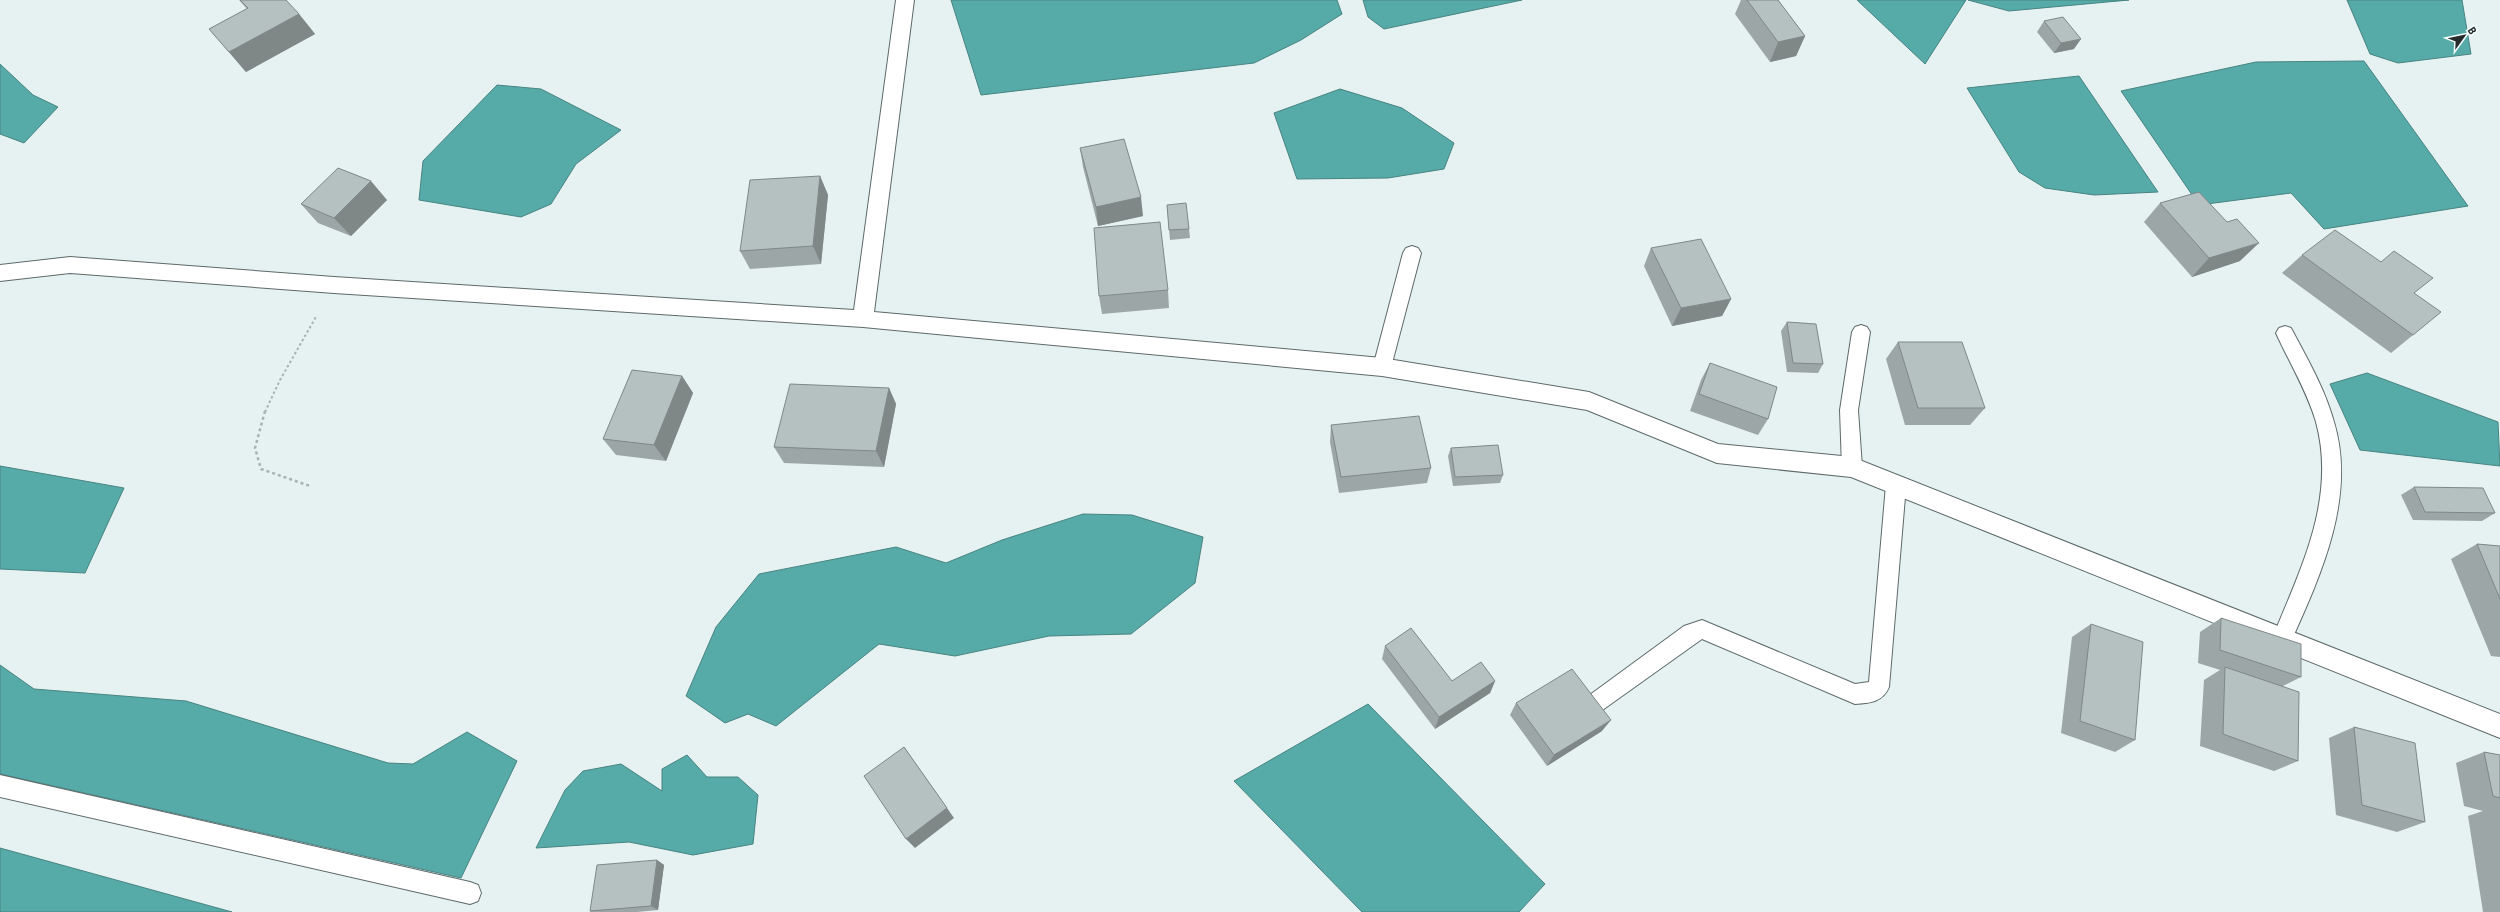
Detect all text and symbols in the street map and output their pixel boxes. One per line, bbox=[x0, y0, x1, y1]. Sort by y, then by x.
north arrow bbox=[2444, 16, 2484, 56]
text: B bbox=[2465, 25, 2479, 37]

